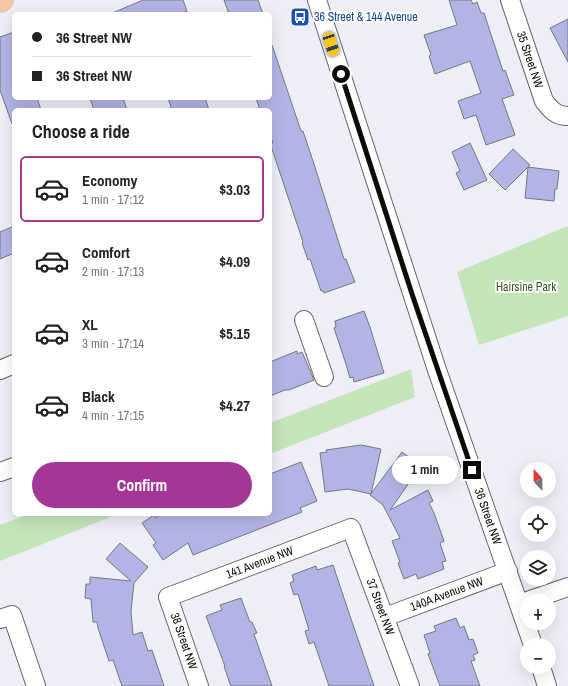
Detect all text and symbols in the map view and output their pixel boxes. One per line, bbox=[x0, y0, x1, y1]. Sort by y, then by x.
bus stop icon: 36 Street & 144 Avenue bbox=[289, 6, 311, 28]
place label: 36 Street & 144 Avenue bbox=[314, 9, 418, 25]
text: 36 Street NW bbox=[56, 27, 132, 48]
street label: 35 Street NW bbox=[513, 29, 547, 91]
car bbox=[322, 31, 340, 57]
text: 36 Street NW bbox=[56, 65, 132, 86]
route start bbox=[332, 65, 350, 83]
text: Choose a ride bbox=[32, 119, 130, 144]
text: Economy bbox=[82, 170, 137, 191]
icon: car bbox=[34, 171, 70, 207]
text: $3.03 bbox=[219, 179, 250, 200]
text: 1 min · 17:12 bbox=[82, 191, 144, 208]
text: Comfort bbox=[82, 242, 130, 263]
icon: car bbox=[34, 243, 70, 279]
text: $4.09 bbox=[219, 251, 250, 272]
text: 2 min · 17:13 bbox=[82, 263, 144, 280]
park label: Hairsine Park bbox=[496, 279, 556, 295]
text: XL bbox=[82, 314, 98, 335]
icon: car bbox=[34, 315, 70, 351]
text: $5.15 bbox=[219, 323, 250, 344]
text: 3 min · 17:14 bbox=[82, 335, 144, 352]
text: Black bbox=[82, 386, 115, 407]
icon: car bbox=[34, 387, 70, 423]
text: $4.27 bbox=[219, 395, 250, 416]
text: 4 min · 17:15 bbox=[82, 407, 144, 424]
callout: 1 min bbox=[392, 456, 458, 484]
text: 1 min bbox=[411, 461, 439, 478]
route end bbox=[463, 461, 481, 479]
button: Confirm bbox=[32, 462, 252, 508]
north arrow bbox=[520, 462, 556, 498]
map controls bbox=[520, 462, 556, 674]
street label: 36 Street NW bbox=[471, 486, 506, 548]
button: locate bbox=[520, 506, 556, 542]
street label: 141 Avenue NW bbox=[223, 542, 296, 583]
button: layers bbox=[520, 550, 556, 586]
street label: 140A Avenue NW bbox=[408, 573, 486, 615]
street label: 37 Street NW bbox=[363, 576, 399, 638]
button: + bbox=[520, 594, 556, 630]
street label: 38 Street NW bbox=[167, 610, 201, 672]
button: − bbox=[520, 638, 556, 674]

